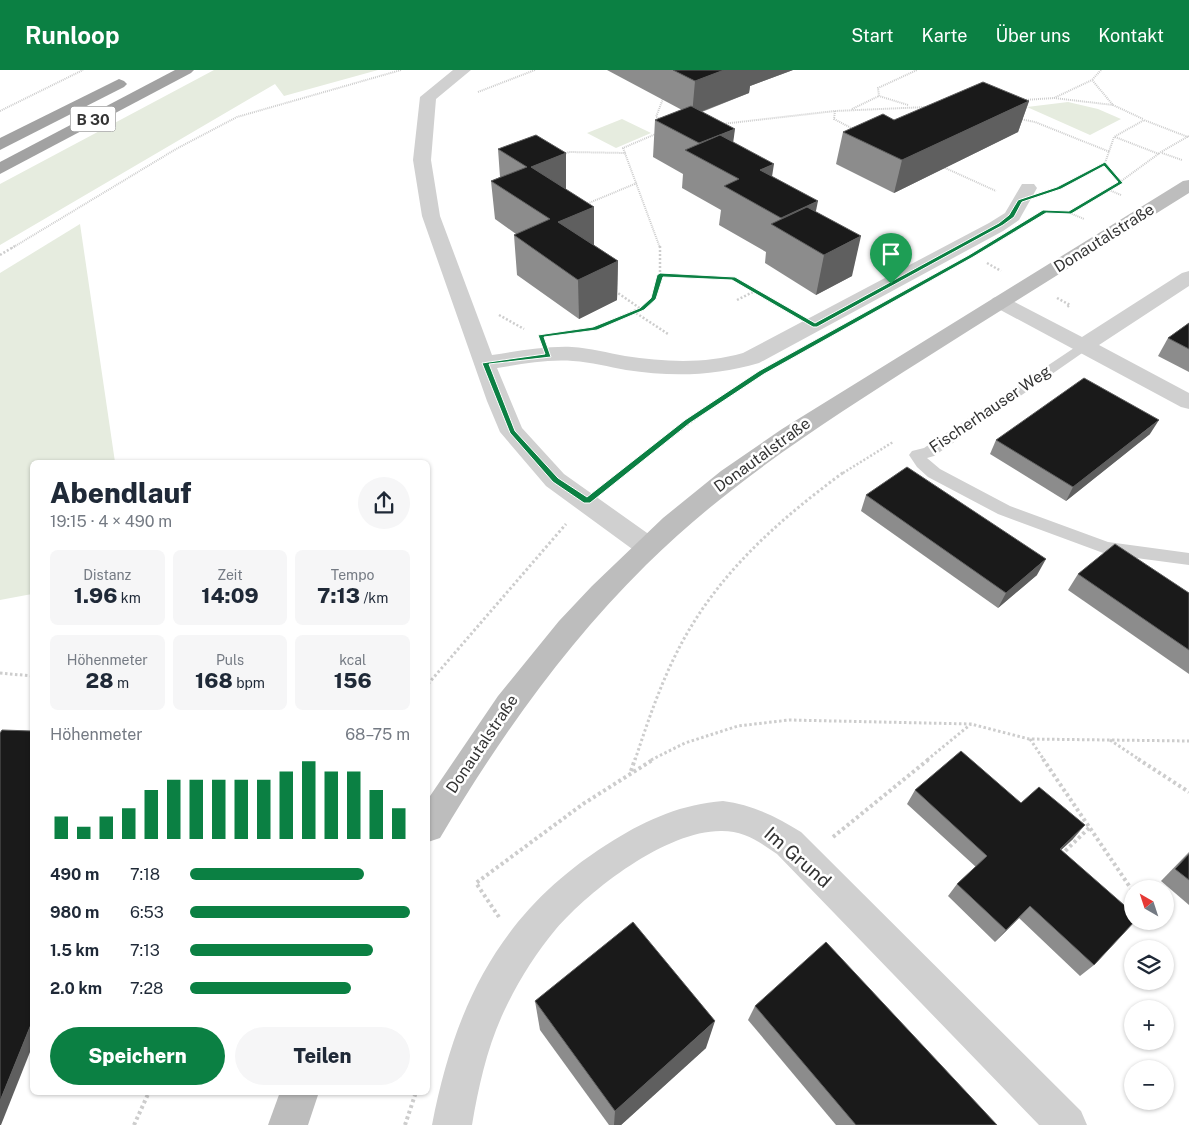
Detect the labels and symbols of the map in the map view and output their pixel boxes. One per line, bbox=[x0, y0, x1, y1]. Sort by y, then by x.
road number: B 30 bbox=[70, 106, 116, 132]
street label: Donautalstraße bbox=[1050, 200, 1158, 276]
pin bbox=[870, 233, 912, 284]
street label: Fischerhauser Weg bbox=[926, 361, 1054, 457]
street label: Donautalstraße bbox=[710, 414, 814, 496]
street label: Donautalstraße bbox=[442, 691, 522, 797]
street label: Im Grund bbox=[760, 822, 836, 892]
north arrow bbox=[1124, 880, 1174, 930]

